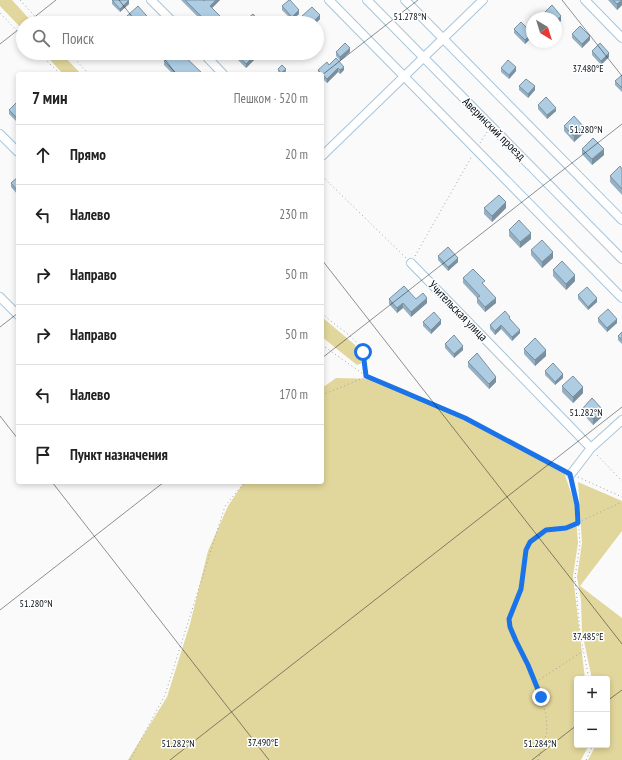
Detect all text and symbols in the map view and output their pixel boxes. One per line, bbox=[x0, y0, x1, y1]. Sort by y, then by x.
text: 51.278°N bbox=[393, 10, 427, 23]
north arrow bbox=[526, 12, 562, 48]
search box bbox=[16, 16, 324, 60]
icon: search bbox=[30, 27, 52, 49]
text: Поиск bbox=[62, 29, 94, 48]
text: 37.480°E bbox=[572, 62, 604, 75]
text: 7 мин bbox=[32, 87, 68, 109]
text: Пешком · 520 m bbox=[234, 90, 308, 107]
street label: Аверинский проезд bbox=[460, 94, 530, 164]
text: 51.280°N bbox=[569, 123, 603, 136]
icon: ahead bbox=[32, 144, 54, 166]
text: Прямо bbox=[70, 145, 106, 164]
text: 20 m bbox=[285, 146, 308, 163]
icon: left bbox=[32, 204, 54, 226]
text: Налево bbox=[70, 205, 110, 224]
text: 230 m bbox=[279, 206, 308, 223]
icon: right bbox=[32, 264, 54, 286]
text: Направо bbox=[70, 265, 117, 284]
text: 50 m bbox=[285, 266, 308, 283]
street label: Учительская улица bbox=[426, 277, 491, 344]
icon: right bbox=[32, 324, 54, 346]
text: Направо bbox=[70, 325, 117, 344]
text: 50 m bbox=[285, 326, 308, 343]
route start bbox=[354, 343, 372, 361]
icon: left bbox=[32, 384, 54, 406]
text: Налево bbox=[70, 385, 110, 404]
text: 170 m bbox=[279, 386, 308, 403]
text: 51.282°N bbox=[569, 406, 603, 419]
icon: arrive bbox=[32, 444, 54, 466]
text: Пункт назначения bbox=[70, 445, 168, 464]
text: 51.280°N bbox=[19, 597, 53, 610]
text: 37.485°E bbox=[572, 630, 604, 643]
map controls bbox=[574, 676, 610, 748]
button: + bbox=[574, 676, 610, 712]
route end bbox=[532, 688, 550, 706]
button: − bbox=[574, 712, 610, 748]
text: 37.490°E bbox=[247, 736, 279, 749]
text: 51.282°N bbox=[161, 737, 195, 750]
text: 51.284°N bbox=[523, 737, 557, 750]

